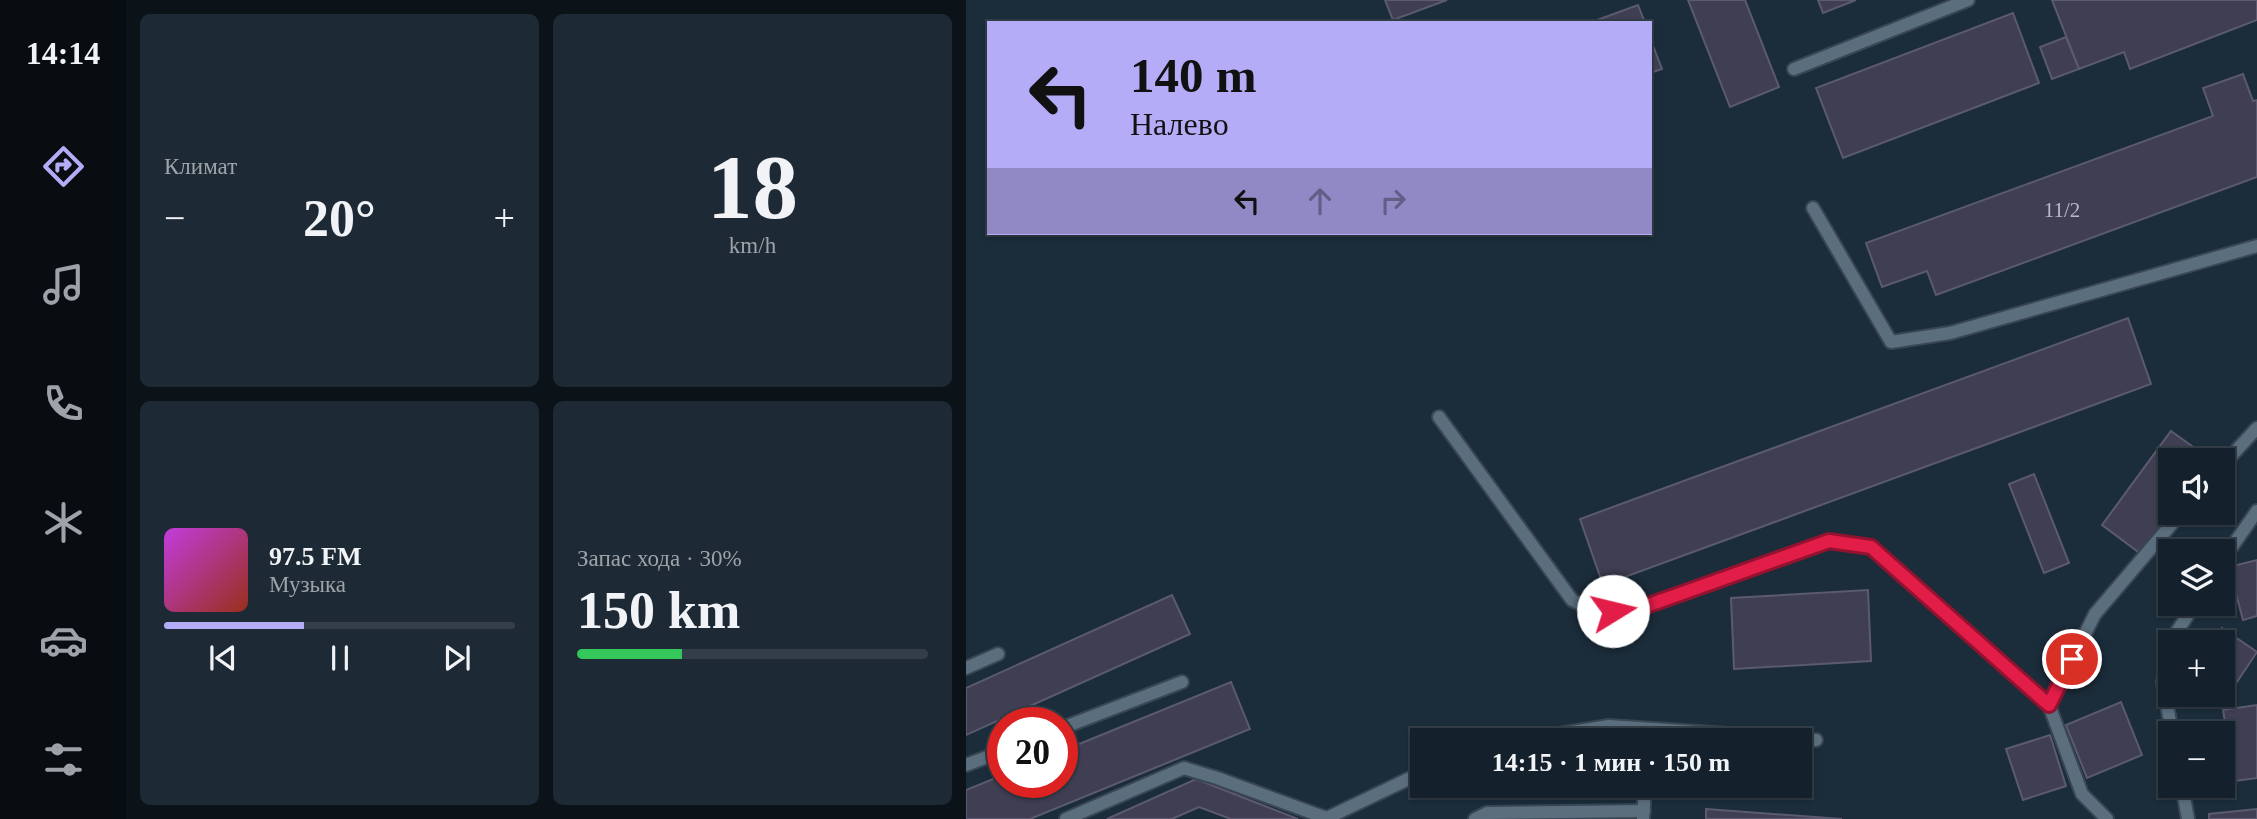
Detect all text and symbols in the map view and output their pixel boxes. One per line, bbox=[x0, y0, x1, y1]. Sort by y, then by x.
text: 14:14 bbox=[26, 35, 100, 71]
text: 140 m bbox=[1130, 48, 1257, 103]
icon: left bbox=[1015, 49, 1106, 140]
text: Налево bbox=[1130, 106, 1229, 142]
text: 18 bbox=[707, 137, 798, 238]
icon: directions bbox=[39, 142, 88, 191]
text: Климат bbox=[164, 154, 237, 179]
icon: left bbox=[1228, 182, 1266, 220]
icon: ahead bbox=[1301, 182, 1339, 220]
icon: right bbox=[1374, 182, 1412, 220]
text: 20° bbox=[303, 190, 376, 247]
text: − bbox=[164, 197, 185, 239]
text: + bbox=[494, 197, 515, 239]
house number: 11/2 bbox=[2044, 198, 2080, 222]
text: km/h bbox=[729, 233, 776, 258]
icon: music bbox=[39, 260, 88, 309]
icon: phone bbox=[39, 379, 88, 428]
map controls bbox=[2158, 448, 2235, 798]
button: sound bbox=[2158, 448, 2235, 525]
icon: climate bbox=[39, 498, 88, 547]
button: layers bbox=[2158, 539, 2235, 616]
text: 97.5 FM bbox=[269, 542, 361, 571]
text: Запас хода · 30% bbox=[577, 546, 742, 571]
text: Музыка bbox=[269, 572, 346, 597]
position arrow bbox=[1576, 574, 1650, 648]
text: 150 km bbox=[577, 582, 740, 639]
icon: car bbox=[39, 616, 88, 665]
pin bbox=[2042, 629, 2102, 689]
button: + bbox=[2158, 630, 2235, 707]
icon: previous bbox=[204, 639, 242, 677]
icon: pause bbox=[321, 639, 359, 677]
icon: next bbox=[438, 639, 476, 677]
icon: arrive bbox=[2053, 640, 2091, 678]
speed limit sign: 20 bbox=[987, 707, 1078, 798]
button: − bbox=[2158, 721, 2235, 798]
icon: filters bbox=[39, 735, 88, 784]
text: 14:15 · 1 мин · 150 m bbox=[1492, 748, 1730, 777]

